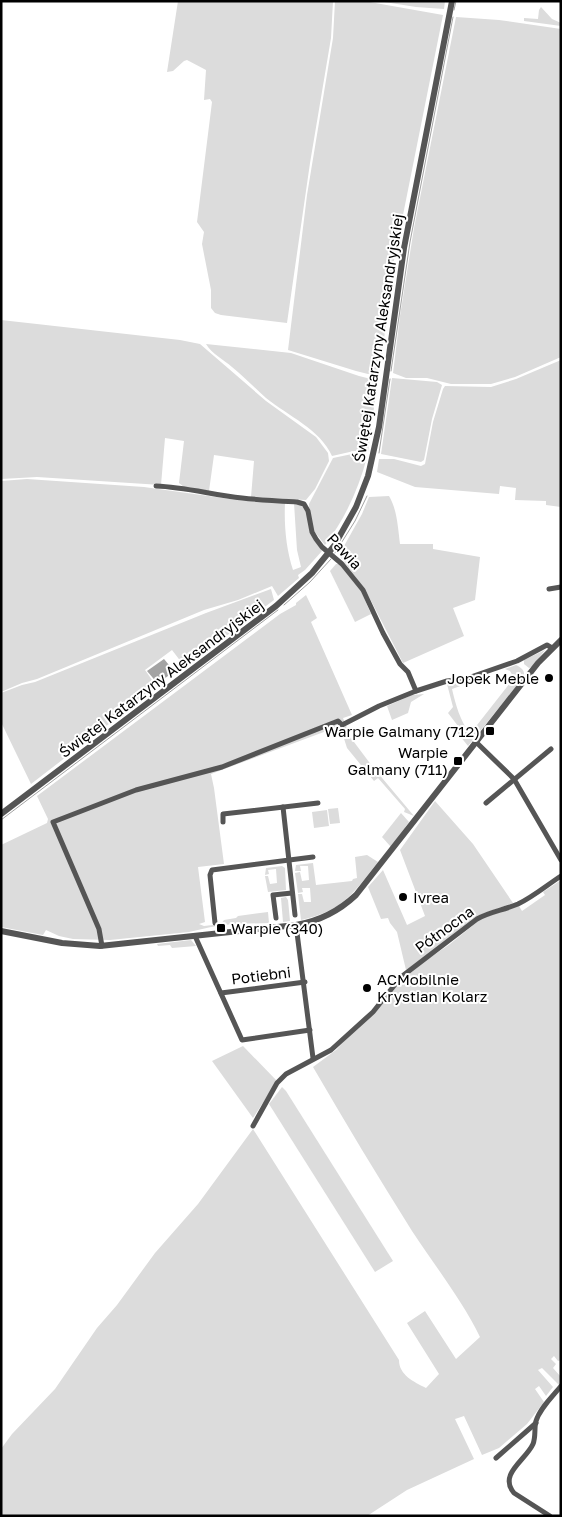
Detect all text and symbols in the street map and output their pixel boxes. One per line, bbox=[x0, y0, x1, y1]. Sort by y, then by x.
street label: Świętej Katarzyny Aleksandryjskiej bbox=[349, 212, 407, 464]
street label: Pawia bbox=[324, 529, 366, 573]
street label: Świętej Katarzyny Aleksandryjskiej bbox=[55, 595, 267, 761]
place label: Jopek Meble bbox=[447, 669, 539, 687]
marker: Jopek Meble bbox=[543, 672, 555, 684]
place label: Warpie Galmany (712) bbox=[324, 722, 480, 740]
marker: Warpie Galmany (712) bbox=[484, 725, 496, 737]
place label: Warpie Galmany (711) bbox=[347, 743, 448, 778]
marker: Warpie Galmany (711) bbox=[452, 755, 464, 767]
place label: Ivrea bbox=[413, 888, 449, 906]
marker: Ivrea bbox=[397, 891, 409, 903]
street label: Północna bbox=[411, 902, 477, 956]
place label: Warpie (340) bbox=[231, 919, 323, 937]
marker: Warpie (340) bbox=[215, 922, 227, 934]
street label: Potiebni bbox=[230, 962, 292, 988]
place label: ACMobilnie Krystian Kolarz bbox=[377, 970, 488, 1005]
marker: ACMobilnie Krystian Kolarz bbox=[361, 982, 373, 994]

